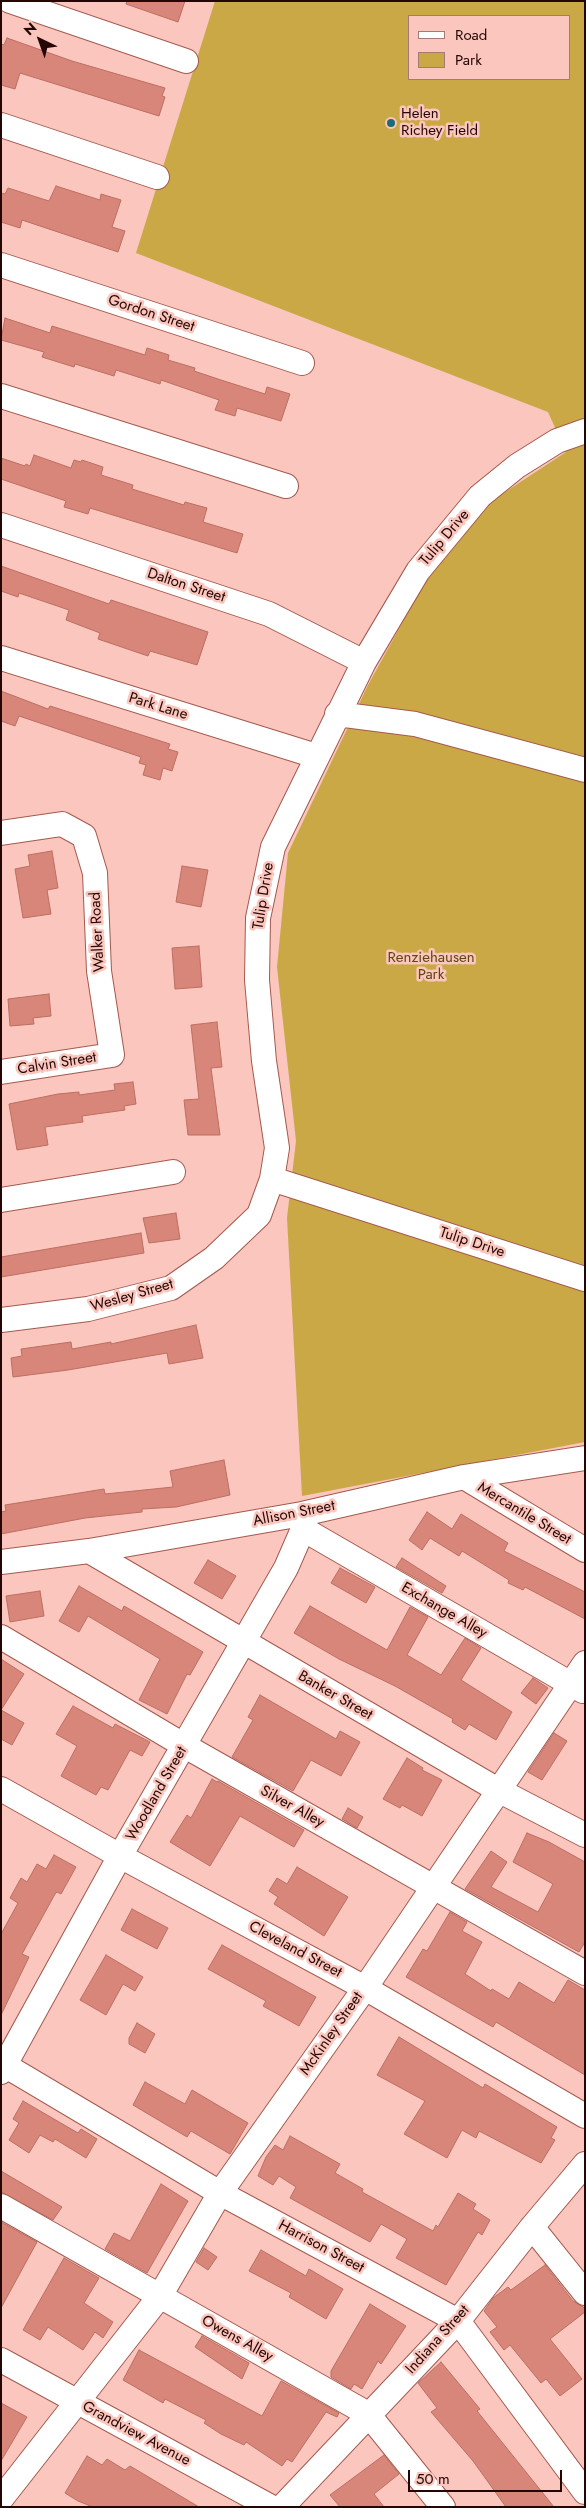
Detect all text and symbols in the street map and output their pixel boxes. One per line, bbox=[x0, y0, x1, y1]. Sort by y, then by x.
north arrow bbox=[15, 15, 65, 65]
legend bbox=[408, 15, 571, 80]
text: N bbox=[19, 18, 41, 40]
text: Road bbox=[455, 24, 487, 46]
text: Park bbox=[455, 49, 482, 71]
place label: Helen Richey Field bbox=[401, 105, 478, 140]
marker: Helen Richey Field bbox=[385, 117, 397, 129]
street label: Gordon Street bbox=[105, 292, 197, 336]
street label: Tulip Drive bbox=[416, 506, 474, 570]
street label: Dalton Street bbox=[145, 565, 227, 607]
street label: Park Lane bbox=[126, 690, 190, 724]
street label: Tulip Drive bbox=[250, 861, 278, 931]
street label: Walker Road bbox=[87, 892, 109, 972]
park label: Renziehausen Park bbox=[387, 949, 475, 984]
street label: Calvin Street bbox=[16, 1049, 98, 1079]
street label: Tulip Drive bbox=[437, 1224, 507, 1262]
street label: Wesley Street bbox=[89, 1276, 175, 1316]
street label: Mercantile Street bbox=[474, 1479, 574, 1549]
street label: Allison Street bbox=[251, 1497, 337, 1531]
street label: Exchange Alley bbox=[398, 1579, 490, 1643]
street label: Banker Street bbox=[295, 1667, 375, 1725]
street label: Woodland Street bbox=[123, 1744, 191, 1844]
street label: Silver Alley bbox=[257, 1782, 327, 1832]
street label: Cleveland Street bbox=[245, 1918, 345, 1982]
street label: McKinley Street bbox=[297, 1989, 367, 2079]
street label: Harrison Street bbox=[275, 2217, 367, 2277]
street label: Indiana Street bbox=[402, 2302, 474, 2378]
street label: Owens Alley bbox=[198, 2312, 276, 2366]
street label: Grandview Avenue bbox=[79, 2398, 193, 2470]
scale bar bbox=[411, 2460, 565, 2492]
text: 50 m bbox=[416, 2468, 450, 2490]

